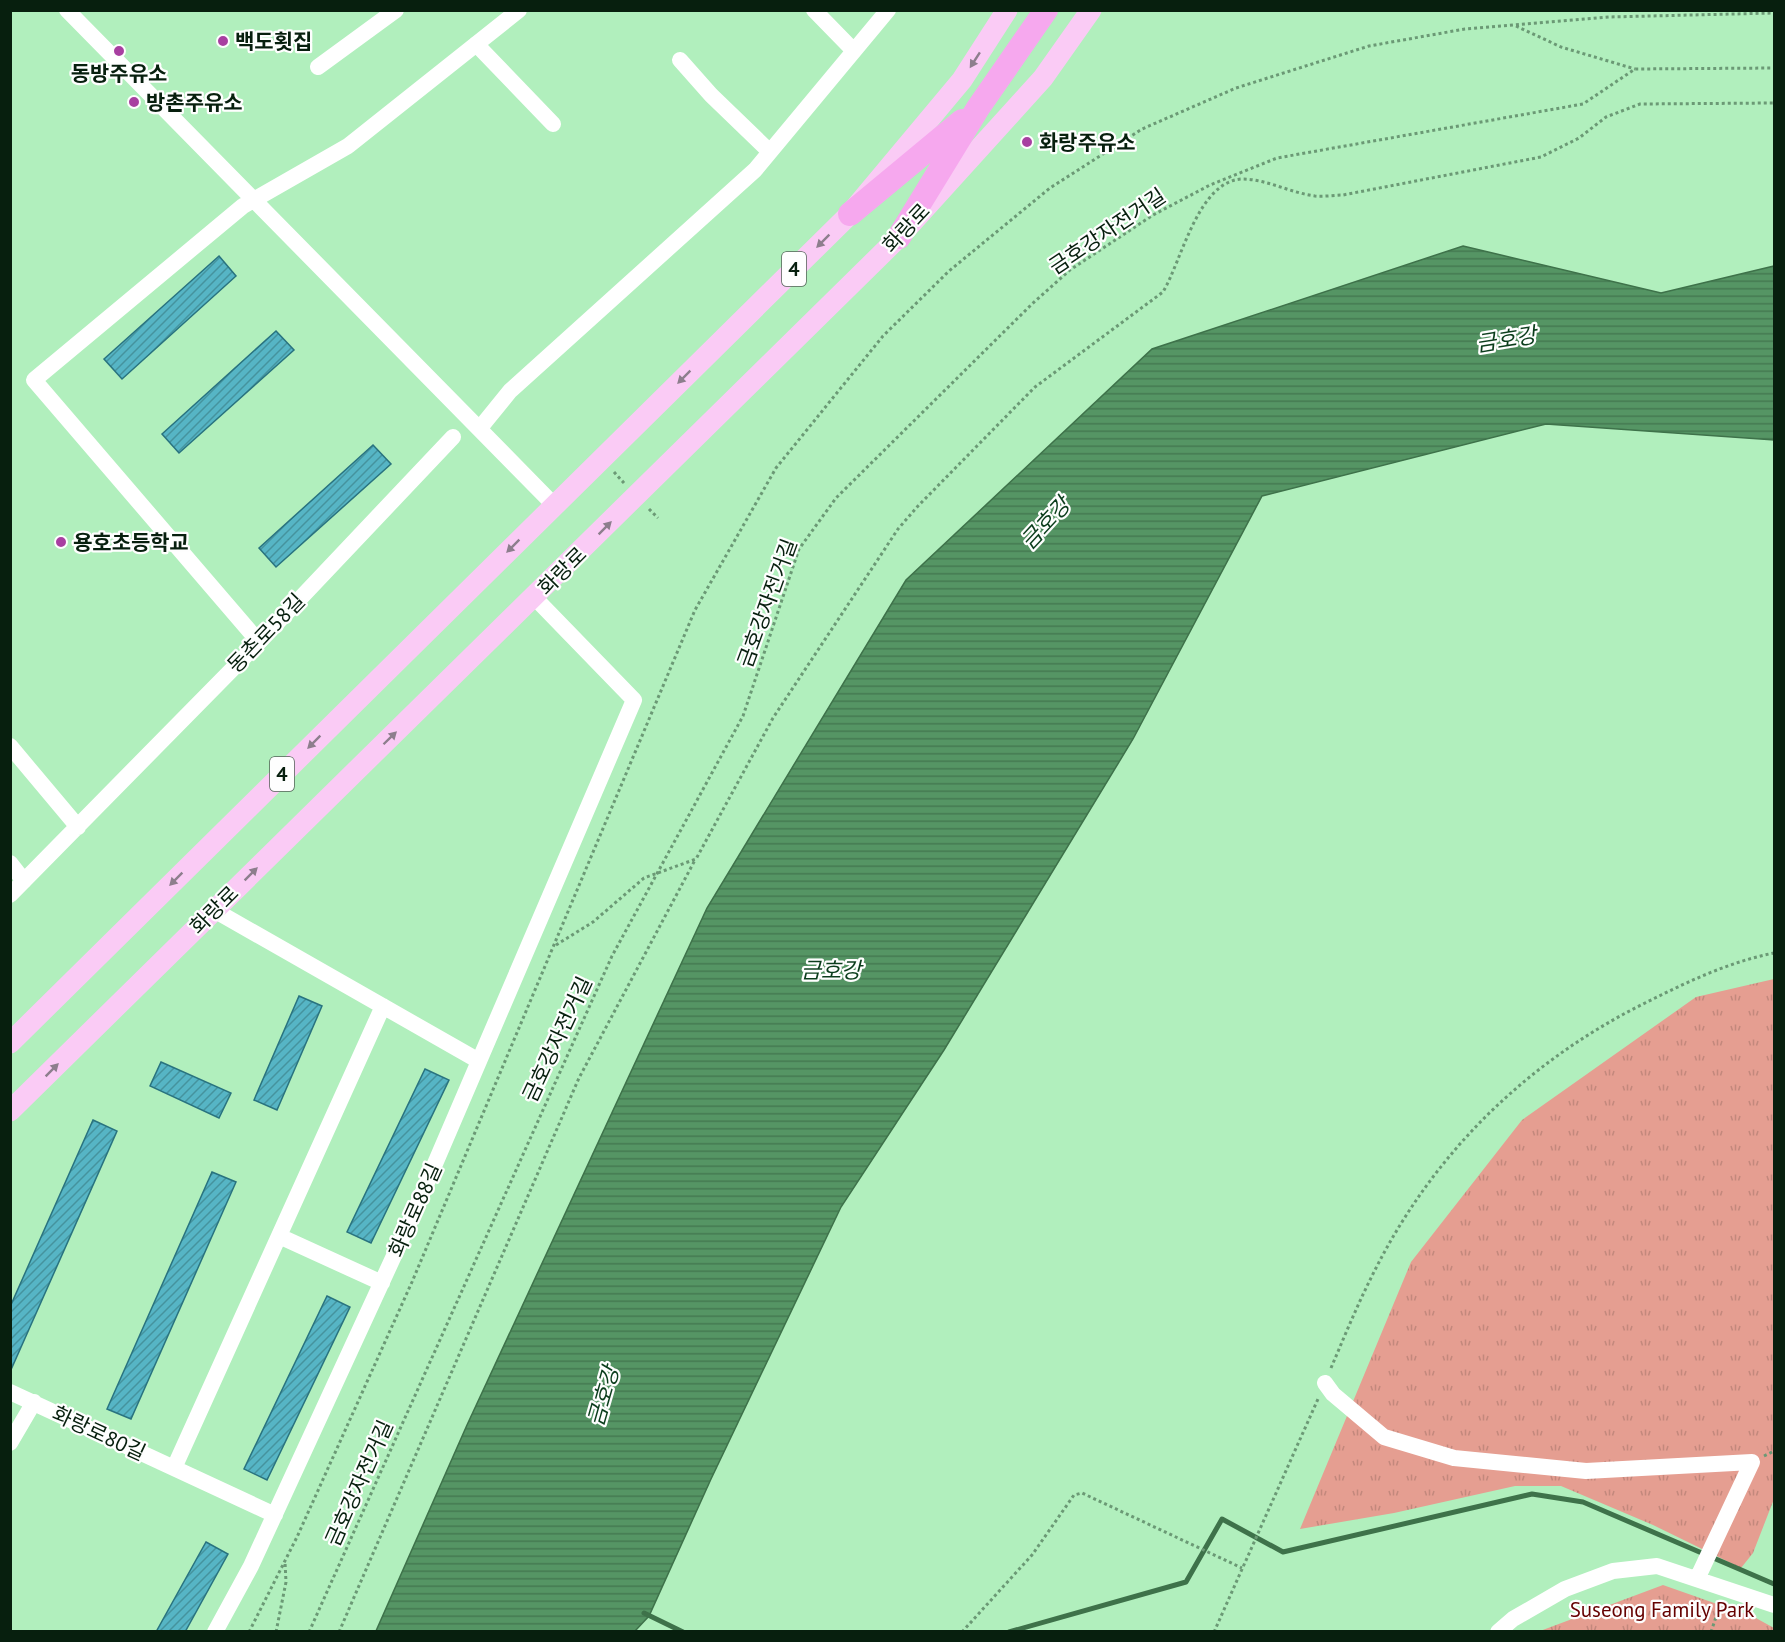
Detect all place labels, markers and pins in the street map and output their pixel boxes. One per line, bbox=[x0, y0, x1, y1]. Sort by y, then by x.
place label: 백도횟집 bbox=[235, 28, 312, 55]
marker: 백도횟집 bbox=[216, 34, 230, 48]
marker: 동방주유소 bbox=[112, 44, 126, 58]
place label: 동방주유소 bbox=[71, 60, 167, 87]
place label: 방촌주유소 bbox=[146, 89, 243, 116]
marker: 방촌주유소 bbox=[127, 95, 141, 109]
place label: 화랑주유소 bbox=[1039, 129, 1136, 156]
marker: 화랑주유소 bbox=[1020, 135, 1034, 149]
place label: 용호초등학교 bbox=[73, 529, 189, 556]
marker: 용호초등학교 bbox=[54, 535, 68, 549]

